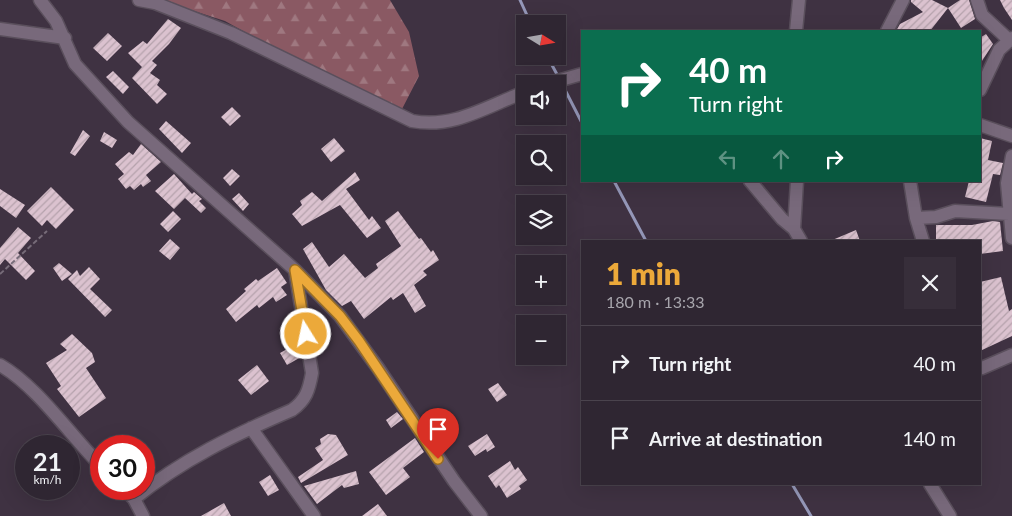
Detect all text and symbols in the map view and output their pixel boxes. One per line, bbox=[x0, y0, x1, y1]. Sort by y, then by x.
north arrow bbox=[516, 15, 566, 65]
map controls bbox=[516, 15, 566, 365]
text: 40 m bbox=[689, 48, 767, 90]
icon: right bbox=[606, 50, 671, 115]
button: sound bbox=[516, 75, 566, 125]
text: Turn right bbox=[689, 90, 783, 117]
button: search bbox=[516, 135, 566, 185]
icon: left bbox=[714, 145, 742, 173]
icon: ahead bbox=[767, 145, 795, 173]
icon: right bbox=[820, 145, 848, 173]
button: layers bbox=[516, 195, 566, 245]
button: + bbox=[516, 255, 566, 305]
text: 1 min bbox=[606, 255, 681, 291]
button: close bbox=[904, 257, 956, 309]
text: 180 m · 13:33 bbox=[606, 292, 705, 311]
position arrow bbox=[279, 307, 331, 359]
button: − bbox=[516, 315, 566, 365]
icon: right bbox=[606, 349, 634, 377]
text: Turn right bbox=[649, 352, 731, 375]
text: 40 m bbox=[913, 352, 956, 375]
pin bbox=[417, 408, 459, 459]
icon: arrive bbox=[424, 415, 452, 443]
icon: arrive bbox=[606, 424, 634, 452]
text: Arrive at destination bbox=[649, 427, 822, 450]
text: 140 m bbox=[902, 427, 956, 450]
speed limit sign: 30 bbox=[90, 435, 155, 500]
text: 21 bbox=[33, 446, 62, 476]
text: km/h bbox=[33, 472, 62, 487]

